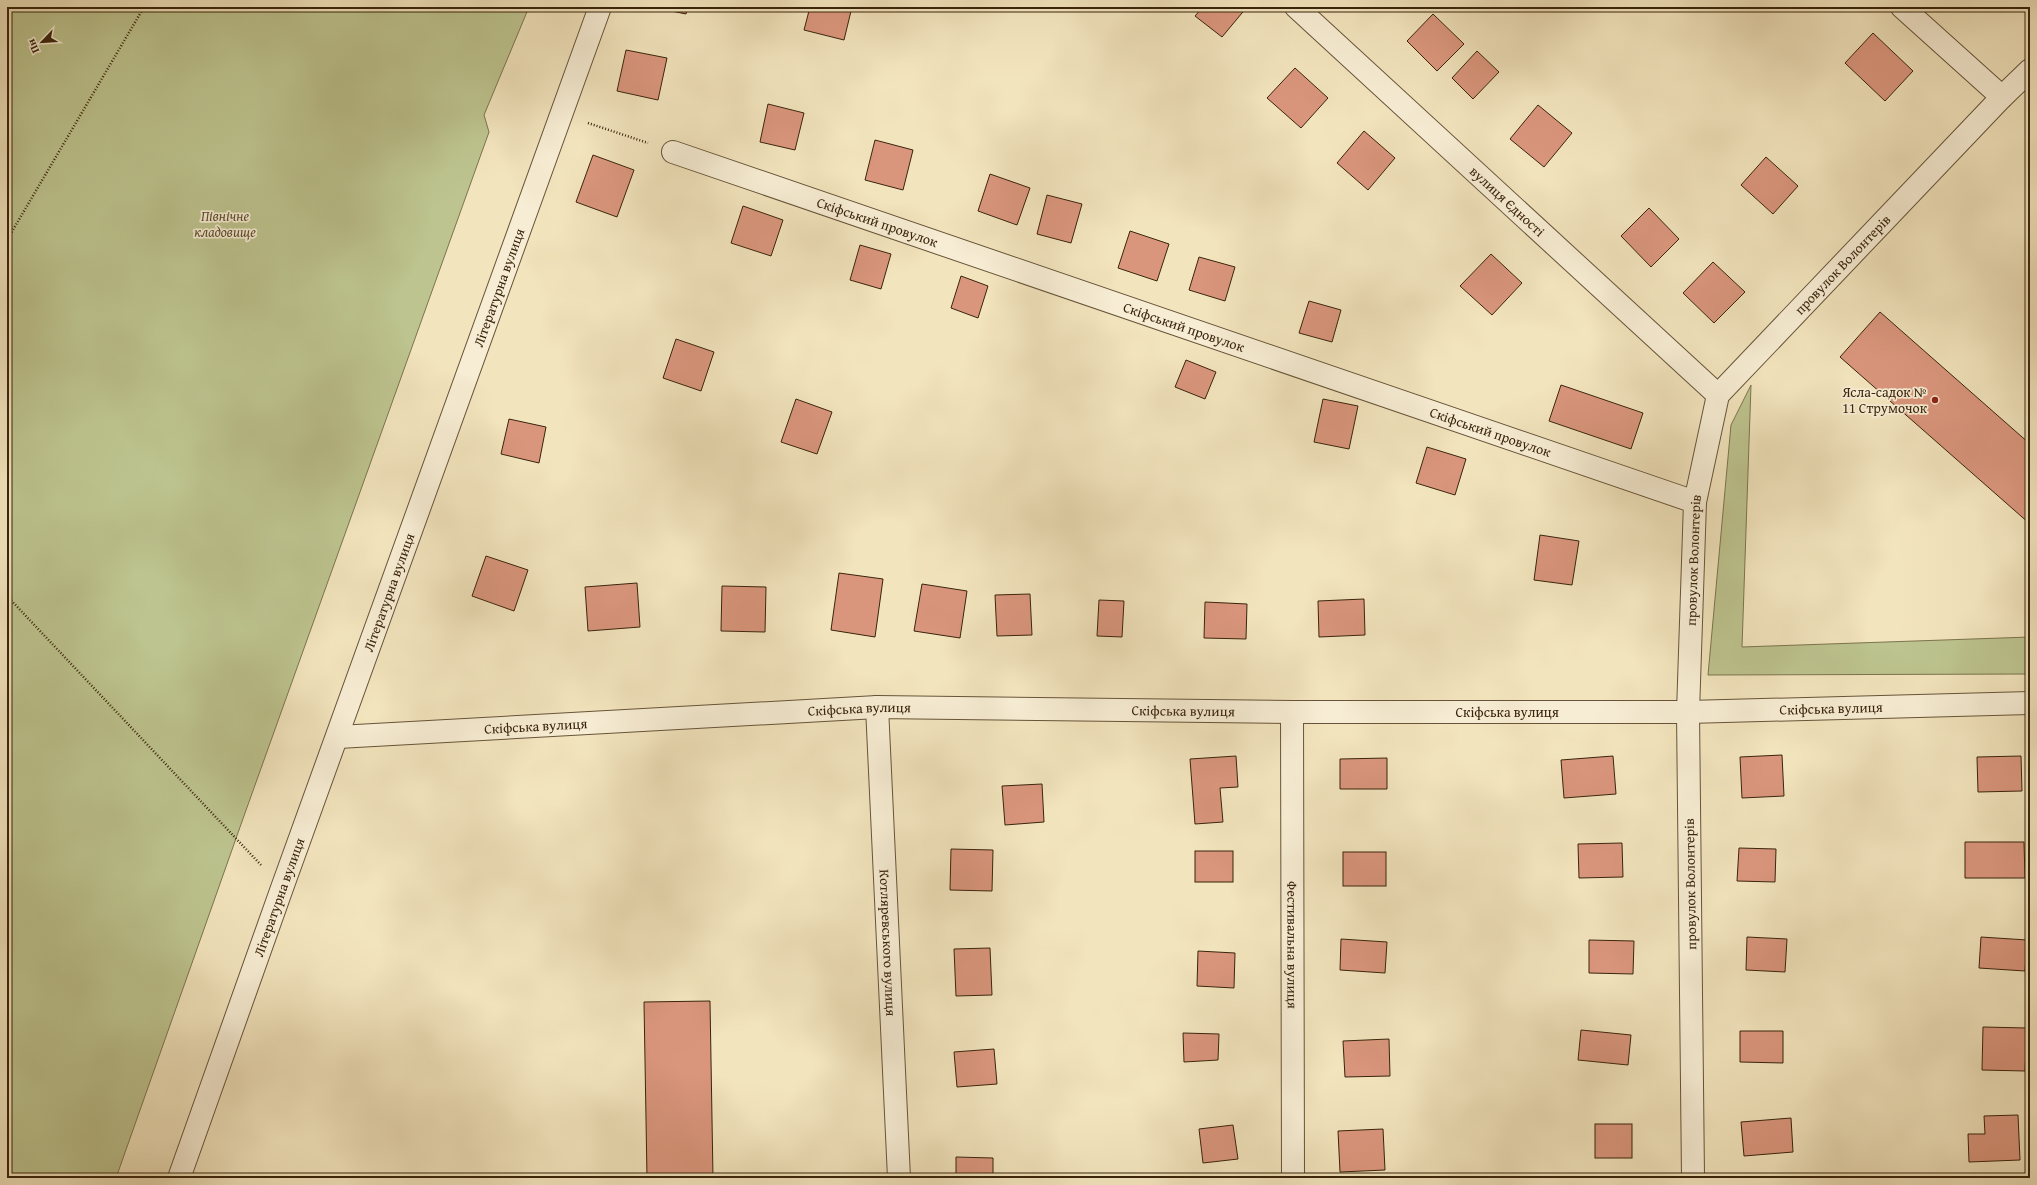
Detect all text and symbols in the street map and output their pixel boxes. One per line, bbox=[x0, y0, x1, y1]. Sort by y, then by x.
north arrow bbox=[22, 22, 62, 62]
text: Пн bbox=[23, 36, 43, 56]
street label: вулиця Єдності bbox=[1465, 162, 1549, 241]
street label: Скіфський провулок bbox=[814, 192, 941, 252]
park label: Північне кладовище bbox=[194, 206, 256, 242]
street label: провулок Волонтерів bbox=[1790, 210, 1895, 319]
street label: Літературна вулиця bbox=[468, 226, 529, 350]
street label: Скіфський провулок bbox=[1121, 297, 1248, 357]
place label: Ясла-садок № 11 Струмочок bbox=[1841, 382, 1928, 418]
marker: Ясла-садок № 11 Струмочок bbox=[1930, 395, 1940, 405]
street label: Скіфський провулок bbox=[1427, 402, 1554, 462]
street label: провулок Волонтерів bbox=[1681, 492, 1706, 626]
street label: Літературна вулиця bbox=[358, 530, 419, 655]
street label: Скіфська вулиця bbox=[807, 697, 911, 721]
street label: Скіфська вулиця bbox=[1779, 697, 1883, 720]
street label: Скіфська вулиця bbox=[1131, 700, 1235, 721]
street label: Скіфська вулиця bbox=[1455, 702, 1559, 722]
street label: Скіфська вулиця bbox=[484, 713, 588, 739]
street label: провулок Волонтерів bbox=[1679, 818, 1701, 950]
street label: Літературна вулиця bbox=[248, 835, 309, 959]
street label: Котляревського вулиця bbox=[875, 869, 901, 1017]
street label: Фестивальна вулиця bbox=[1282, 881, 1303, 1009]

